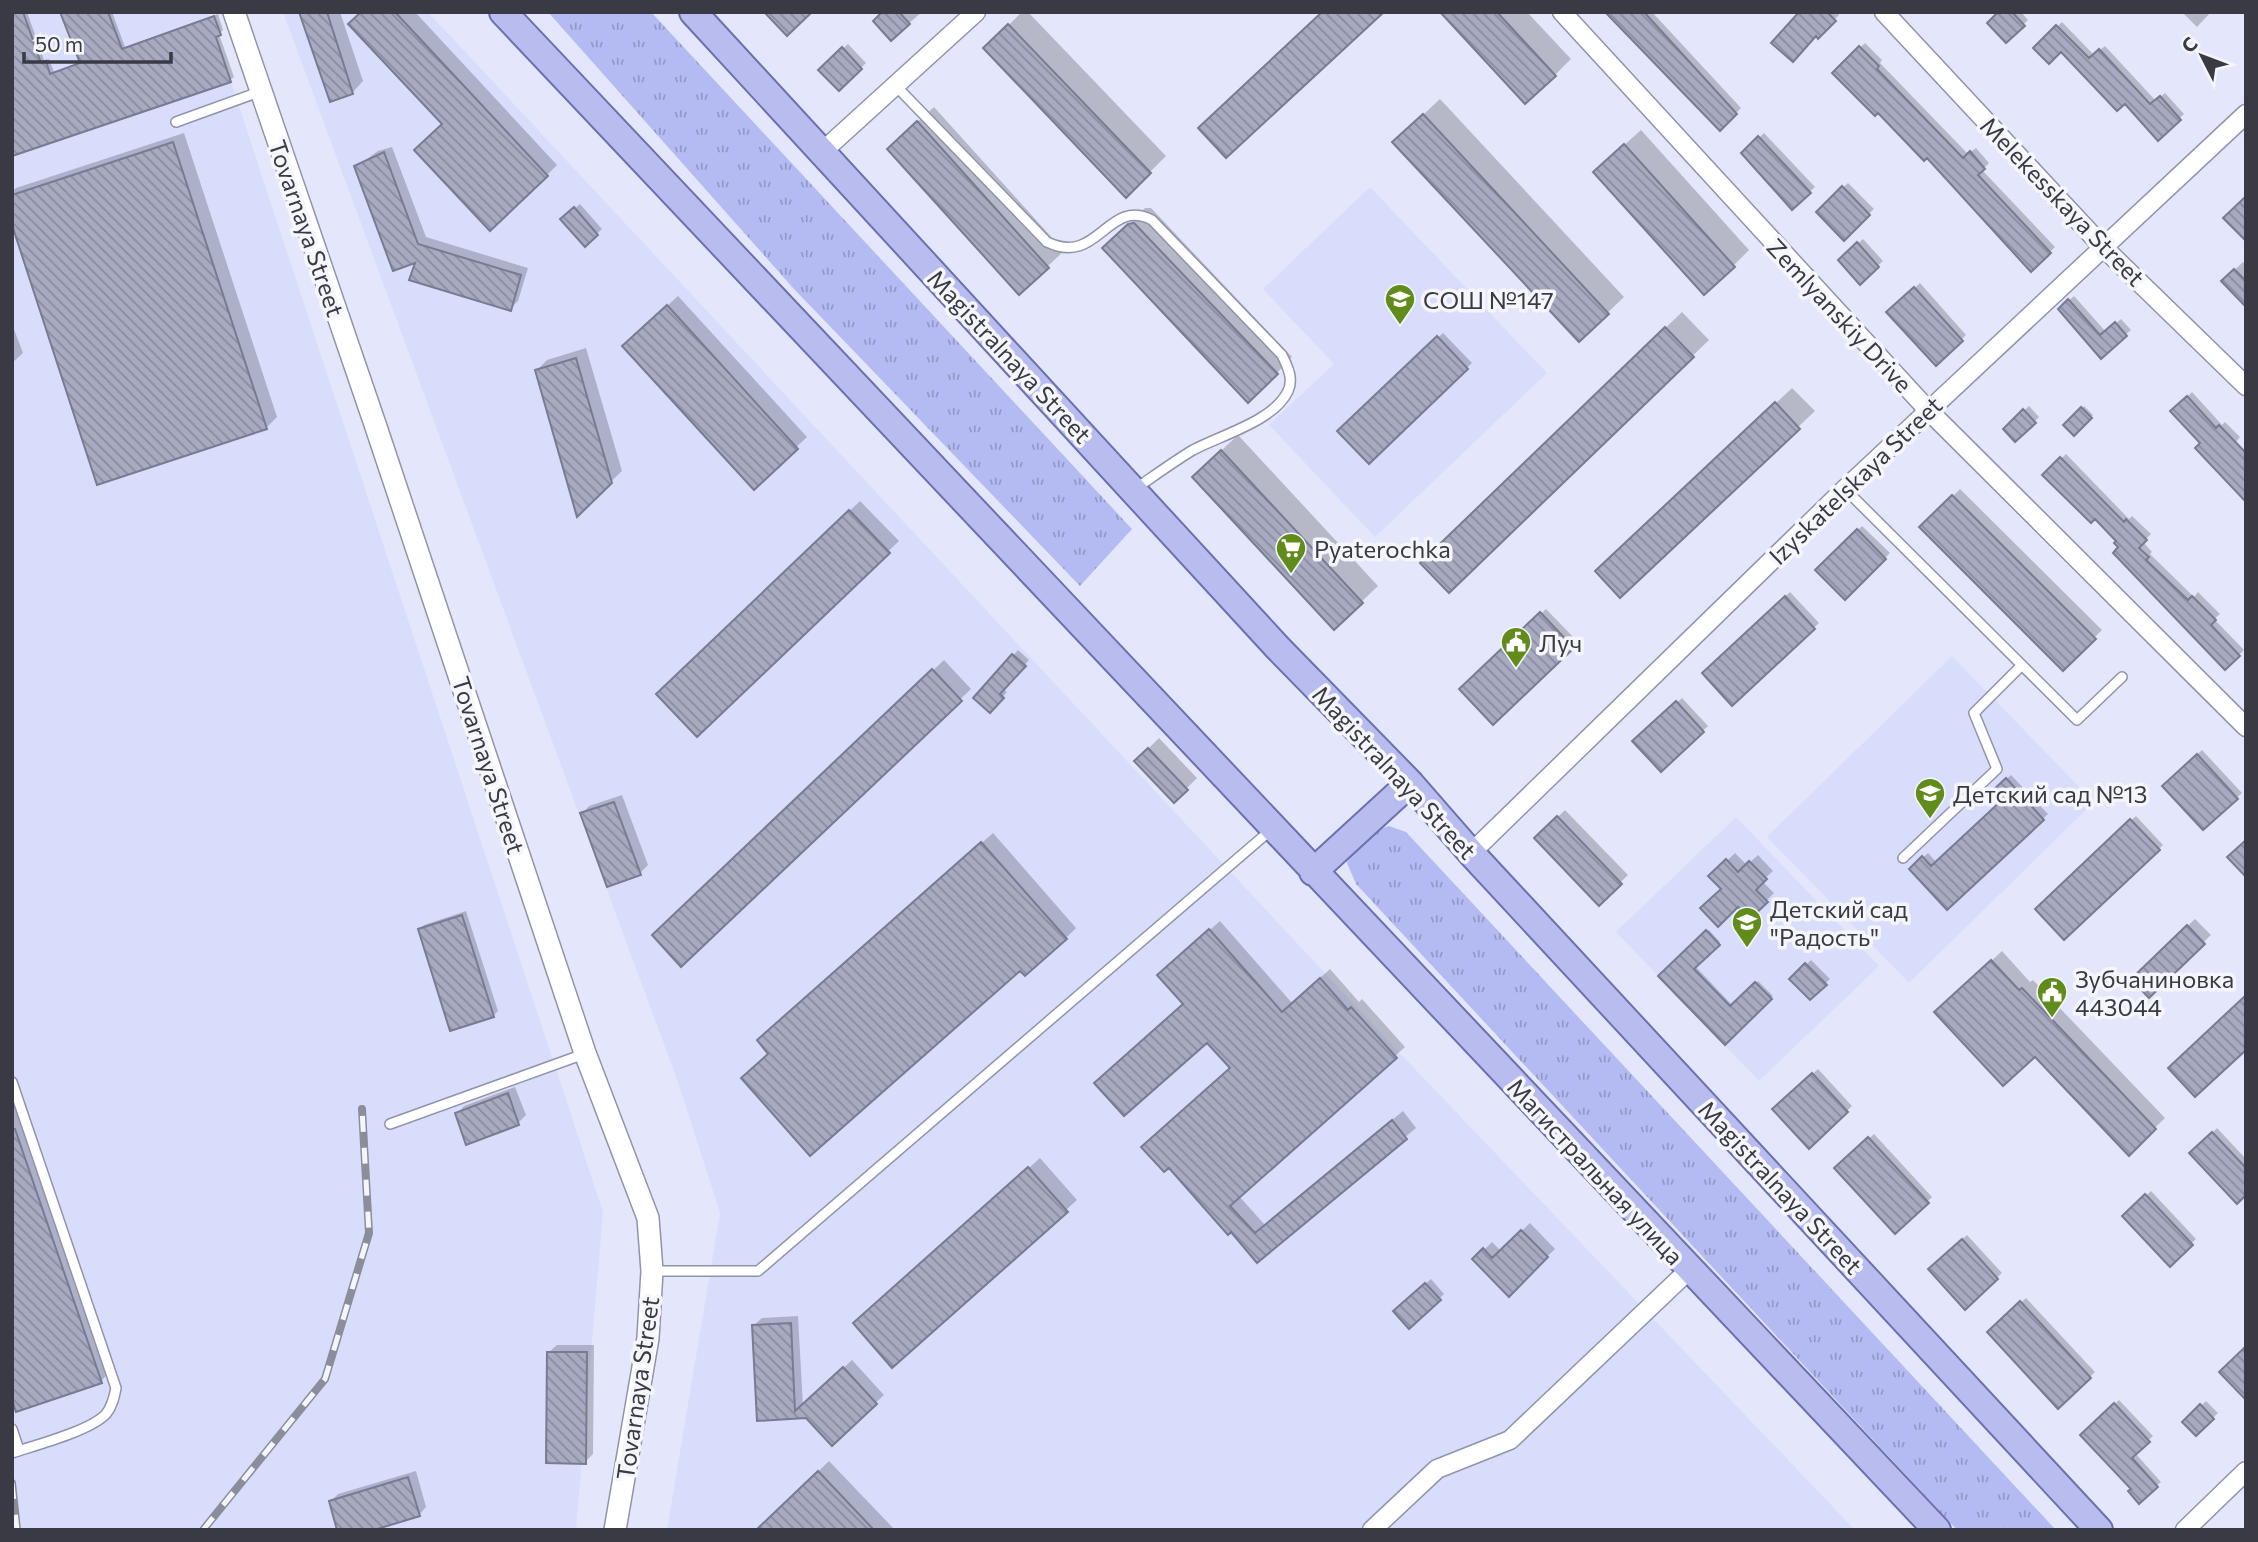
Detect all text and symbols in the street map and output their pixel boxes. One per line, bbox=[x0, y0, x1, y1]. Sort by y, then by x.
scale bar bbox=[24, 21, 172, 65]
north arrow bbox=[2167, 21, 2237, 91]
text: 50 m bbox=[35, 31, 83, 56]
text: С bbox=[2176, 32, 2202, 57]
street label: Melekesskaya Street bbox=[1975, 110, 2151, 292]
street label: Tovarnaya Street bbox=[263, 136, 351, 320]
street label: Zemlyanskiy Drive bbox=[1761, 232, 1919, 398]
street label: Magistralnaya Street bbox=[922, 263, 1098, 449]
school or university icon: СОШ №147 bbox=[1383, 282, 1417, 326]
place label: СОШ №147 bbox=[1423, 285, 1554, 314]
street label: Izyskatelskaya Street bbox=[1762, 390, 1948, 570]
supermarket icon: Pyaterochka bbox=[1274, 531, 1308, 575]
place label: Pyaterochka bbox=[1314, 534, 1451, 563]
public building icon: Луч bbox=[1499, 625, 1533, 669]
place label: Луч bbox=[1539, 628, 1582, 657]
street label: Tovarnaya Street bbox=[447, 673, 531, 858]
street label: Magistralnaya Street bbox=[1307, 679, 1483, 865]
school or university icon: Детский сад №13 bbox=[1913, 776, 1947, 820]
place label: Детский сад №13 bbox=[1953, 779, 2147, 808]
place label: Детский сад "Радость" bbox=[1770, 894, 1908, 951]
school or university icon: Детский сад "Радость" bbox=[1730, 905, 1764, 949]
place label: Зубчаниновка 443044 bbox=[2075, 964, 2234, 1021]
public building icon: Зубчаниновка 443044 bbox=[2035, 975, 2069, 1019]
street label: Магистральная улица bbox=[1502, 1072, 1690, 1270]
street label: Magistralnaya Street bbox=[1693, 1094, 1869, 1280]
street label: Tovarnaya Street bbox=[610, 1294, 664, 1482]

